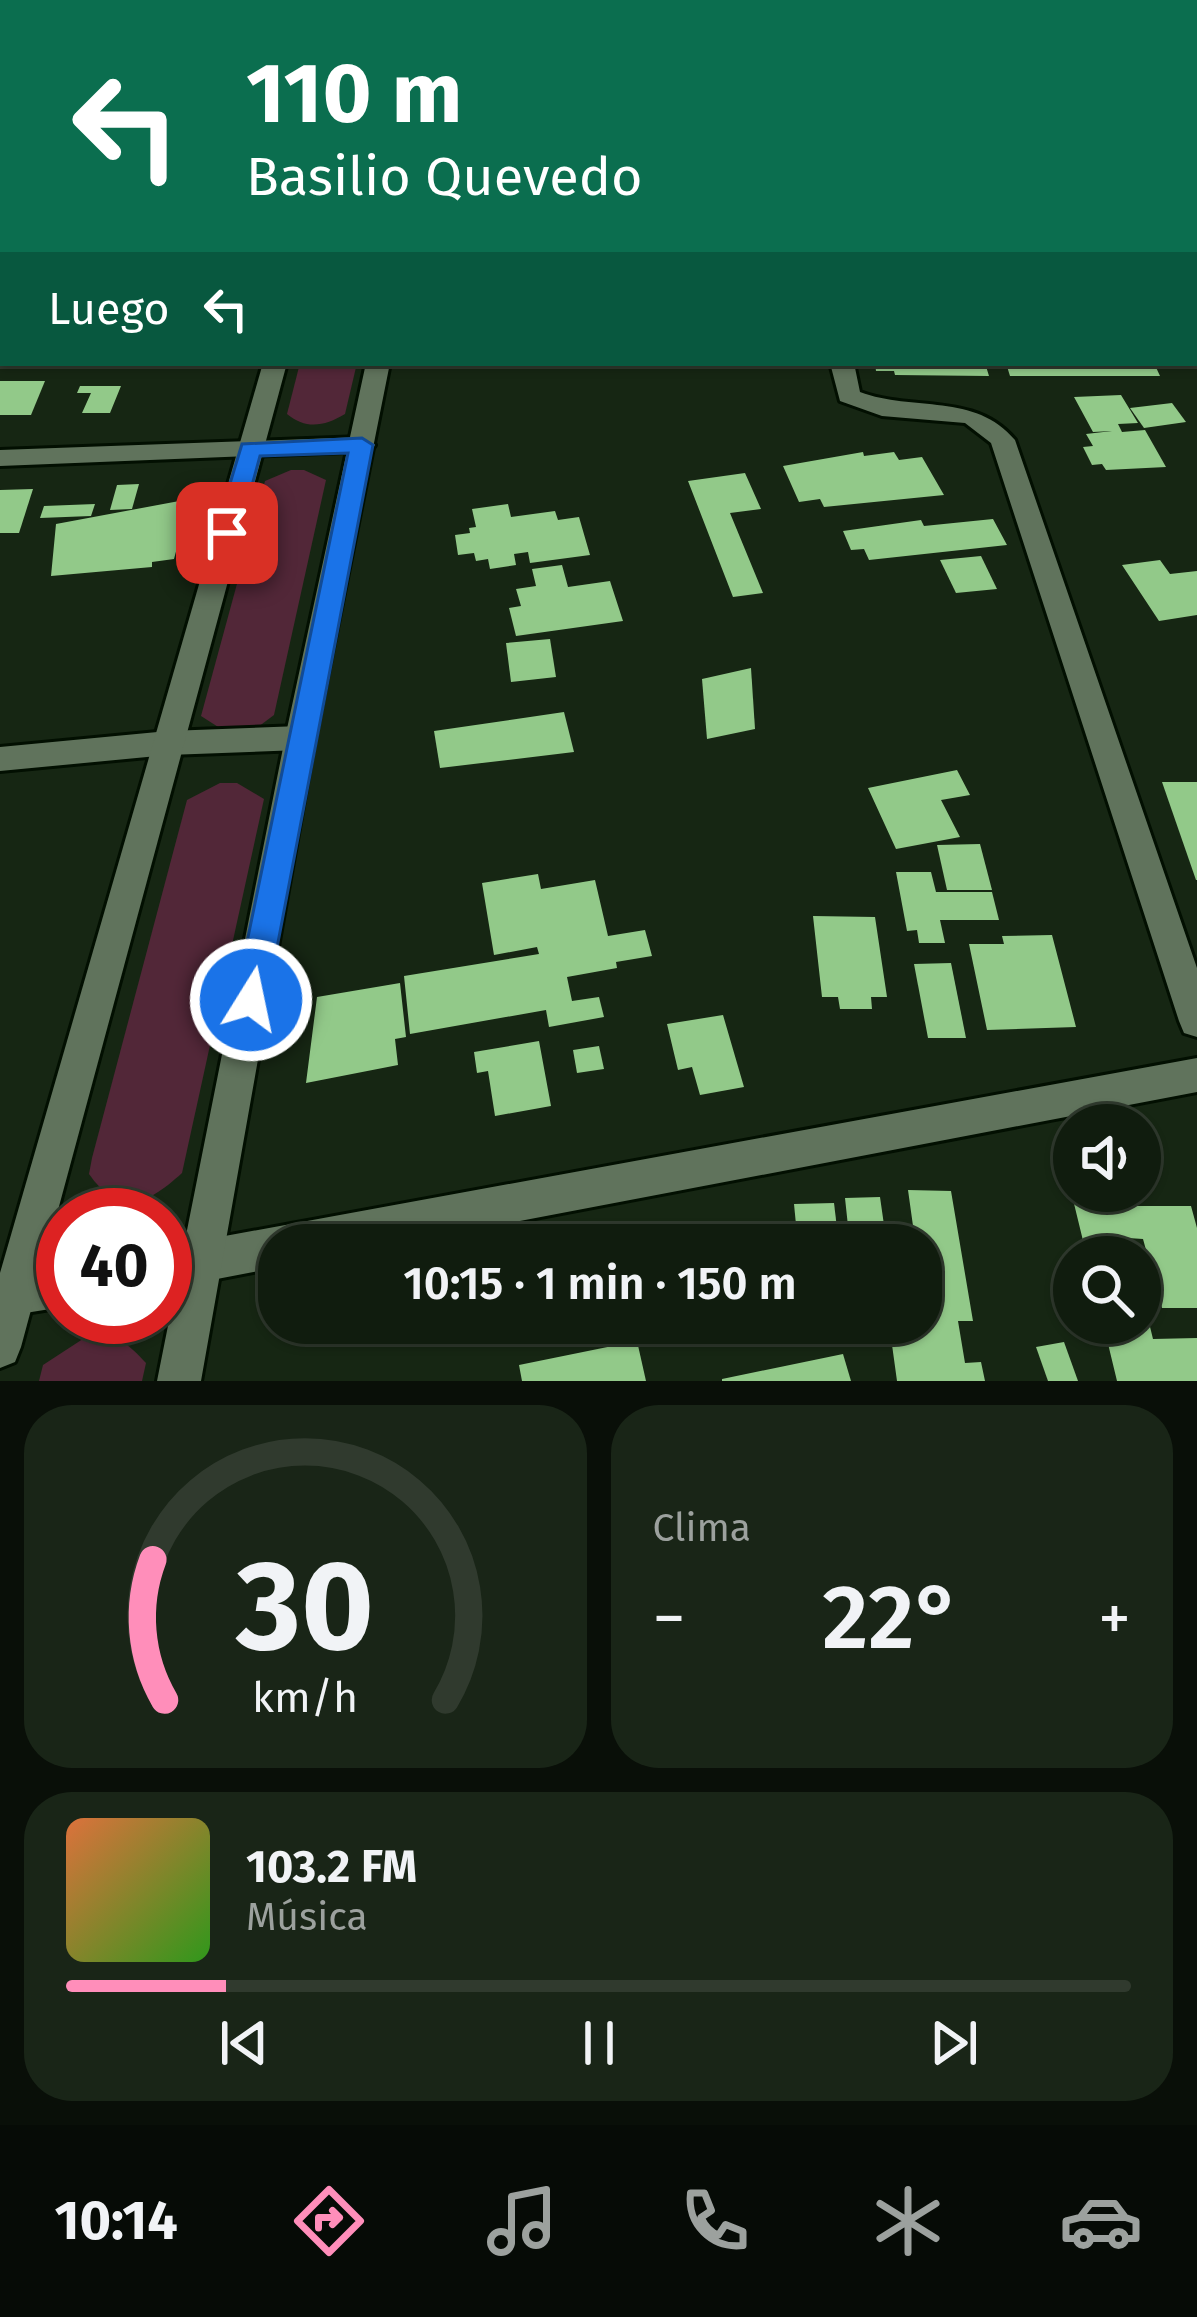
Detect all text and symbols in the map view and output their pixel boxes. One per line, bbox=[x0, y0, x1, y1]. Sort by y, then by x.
text: 110 m bbox=[246, 43, 462, 144]
icon: left bbox=[48, 48, 204, 204]
text: Basilio Quevedo bbox=[246, 145, 643, 209]
icon: left bbox=[193, 276, 259, 342]
text: Luego bbox=[48, 282, 169, 336]
pin bbox=[176, 482, 278, 584]
icon: arrive bbox=[194, 500, 260, 566]
position arrow bbox=[188, 937, 314, 1063]
map controls bbox=[1053, 1104, 1161, 1344]
button: sound bbox=[1053, 1104, 1161, 1212]
speed limit sign: 40 bbox=[36, 1188, 192, 1344]
button: search bbox=[1053, 1236, 1161, 1344]
text: 10:15 · 1 min · 150 m bbox=[403, 1257, 797, 1311]
text: Clima bbox=[653, 1505, 751, 1551]
text: 30 bbox=[235, 1532, 374, 1682]
text: 22° bbox=[822, 1564, 961, 1672]
text: − bbox=[653, 1579, 686, 1658]
text: + bbox=[1098, 1579, 1131, 1658]
text: km/h bbox=[252, 1671, 358, 1722]
text: 103.2 FM bbox=[246, 1840, 417, 1894]
text: Música bbox=[246, 1894, 368, 1940]
icon: previous bbox=[211, 2010, 277, 2076]
icon: pause bbox=[566, 2010, 632, 2076]
icon: next bbox=[921, 2010, 987, 2076]
icon: directions bbox=[287, 2179, 371, 2263]
icon: music bbox=[480, 2179, 564, 2263]
icon: phone bbox=[673, 2179, 757, 2263]
icon: climate bbox=[866, 2179, 950, 2263]
icon: car bbox=[1059, 2179, 1143, 2263]
text: 10:14 bbox=[54, 2189, 178, 2253]

